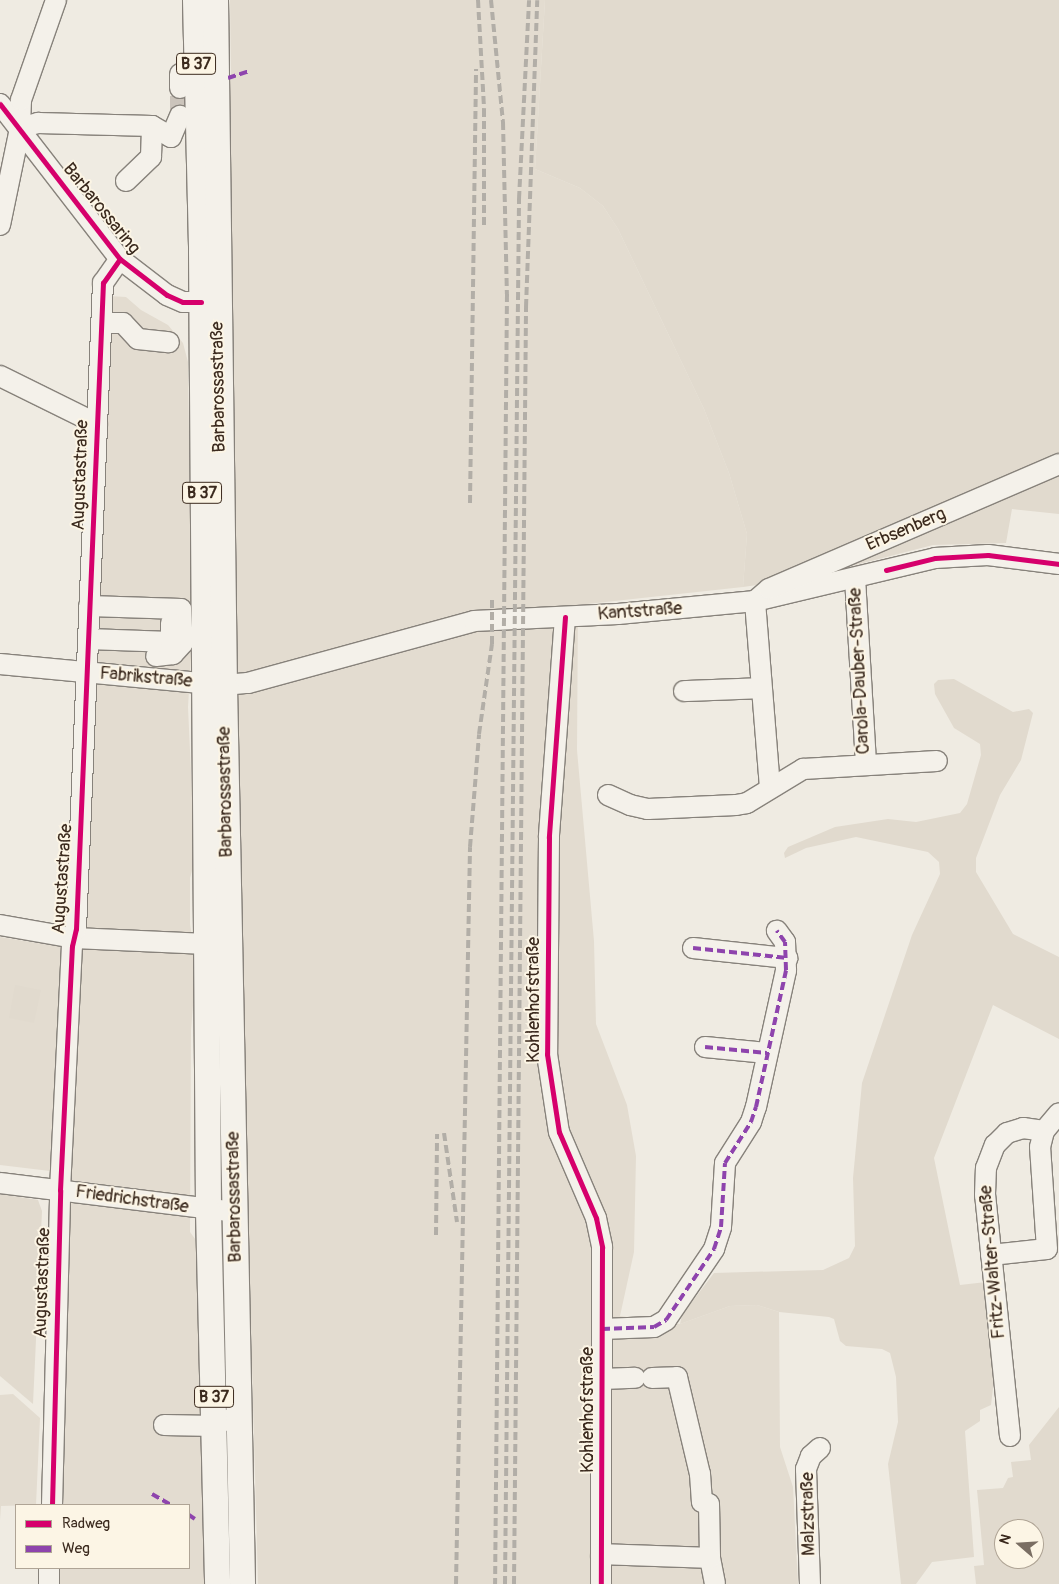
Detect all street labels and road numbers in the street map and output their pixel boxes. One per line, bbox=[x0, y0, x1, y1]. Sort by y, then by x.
road number: B 37 bbox=[176, 51, 216, 78]
street label: Barbarossaring bbox=[58, 159, 144, 259]
street label: Barbarossastraße bbox=[207, 321, 231, 453]
street label: Augustastraße bbox=[68, 419, 94, 531]
road number: B 37 bbox=[182, 479, 222, 506]
street label: Erbsenberg bbox=[863, 504, 949, 556]
street label: Carola-Dauber-Straße bbox=[845, 587, 875, 755]
street label: Kantstraße bbox=[597, 598, 683, 626]
street label: Fabrikstraße bbox=[99, 663, 193, 693]
street label: Barbarossastraße bbox=[214, 726, 238, 858]
street label: Augustastraße bbox=[48, 823, 78, 935]
street label: Kohlenhofstraße bbox=[523, 937, 545, 1063]
street label: Barbarossastraße bbox=[223, 1131, 247, 1263]
street label: Friedrichstraße bbox=[74, 1181, 190, 1219]
street label: Fritz-Walter-Straße bbox=[976, 1184, 1010, 1340]
street label: Augustastraße bbox=[30, 1227, 56, 1339]
street label: Kohlenhofstraße bbox=[577, 1347, 599, 1473]
road number: B 37 bbox=[194, 1384, 234, 1410]
street label: Malzstraße bbox=[797, 1472, 821, 1556]

